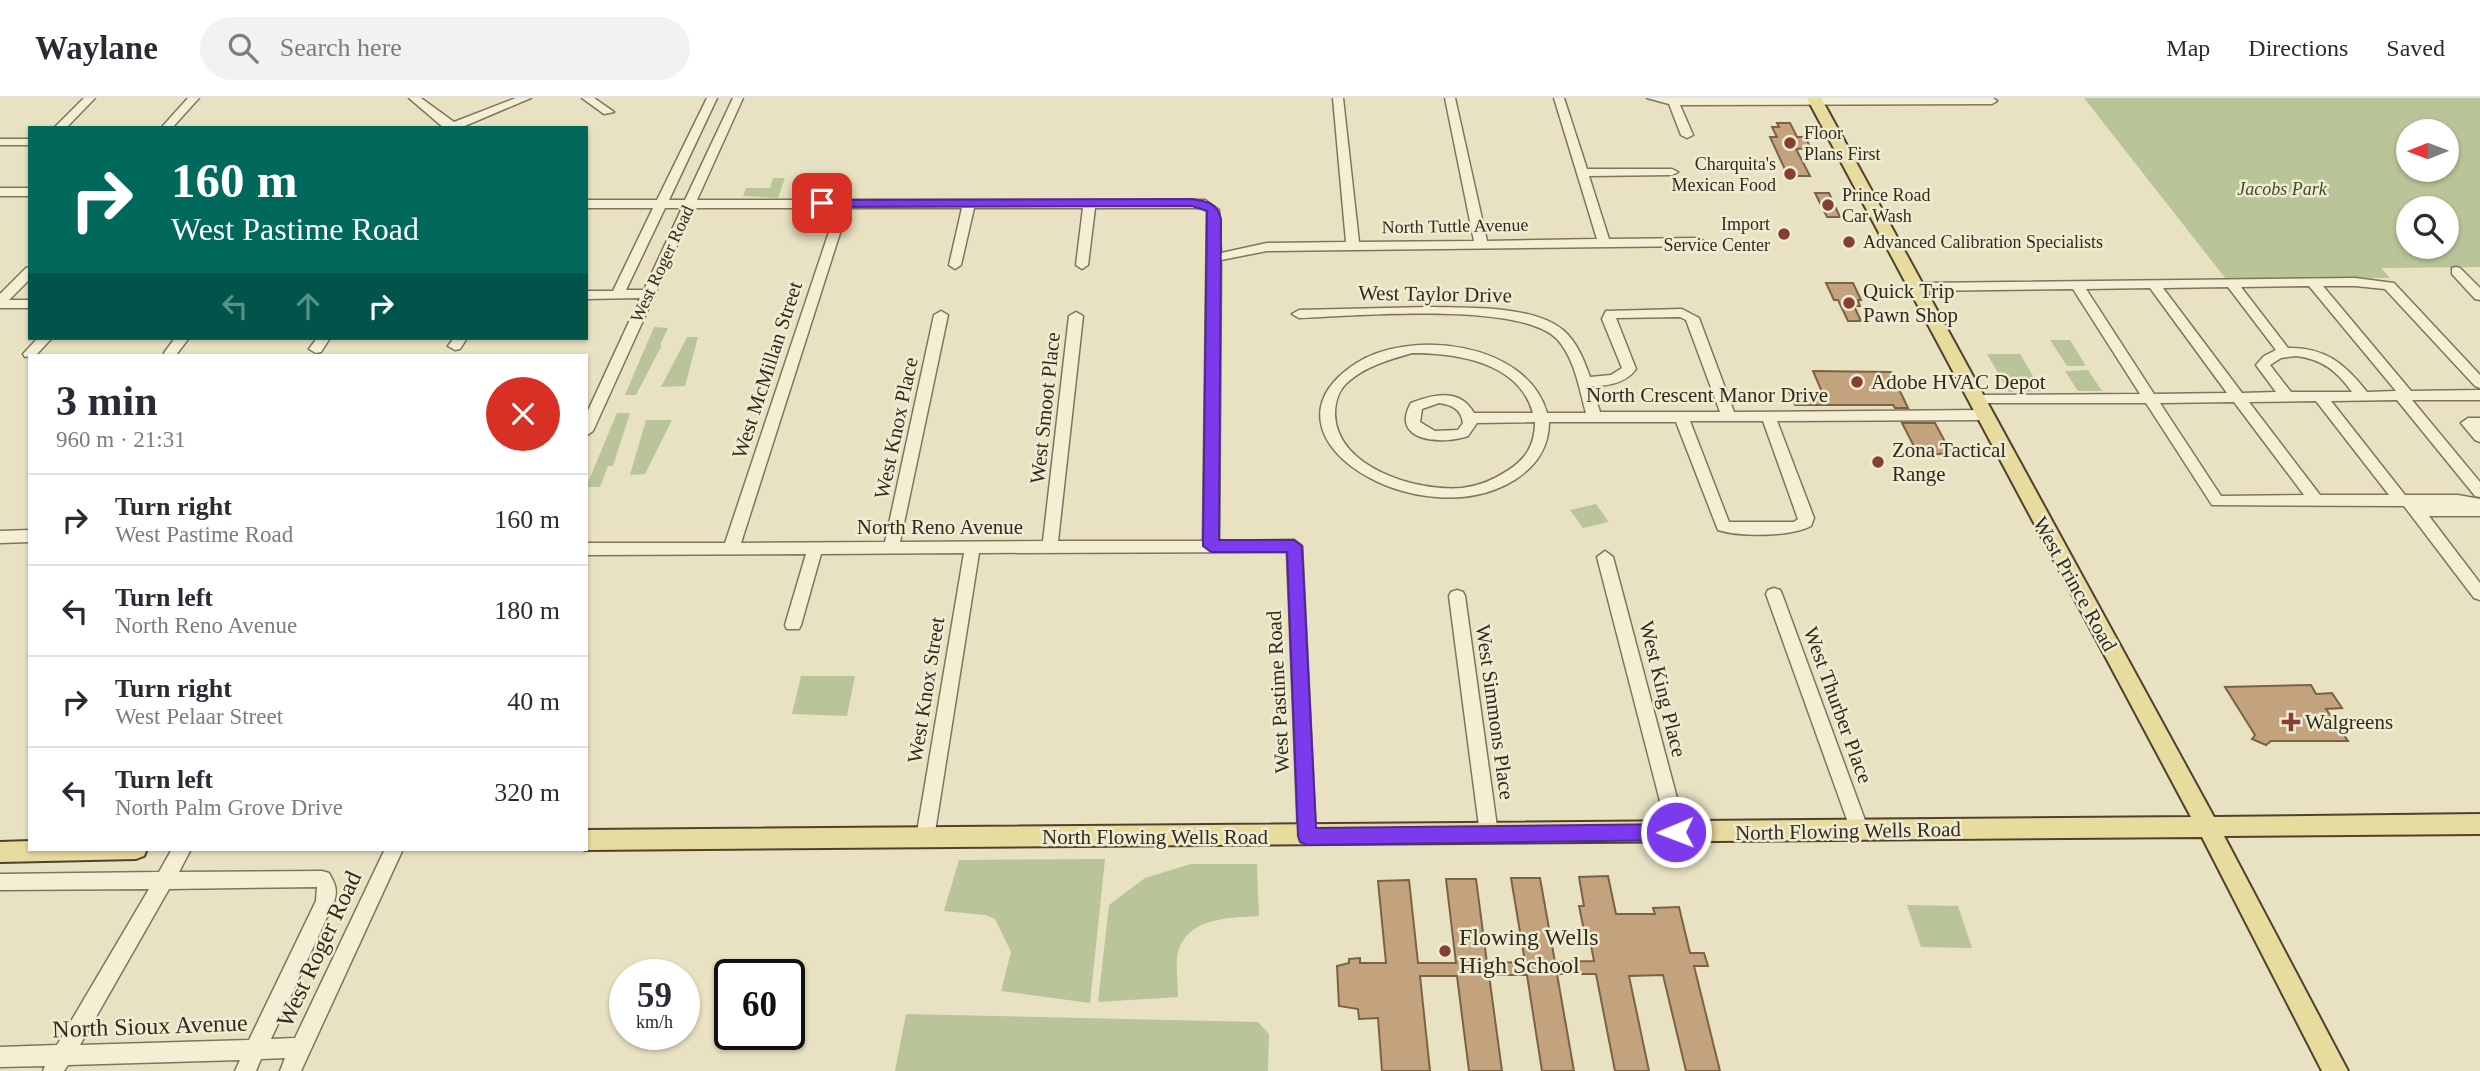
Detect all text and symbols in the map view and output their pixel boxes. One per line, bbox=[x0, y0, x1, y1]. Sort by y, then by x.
search box bbox=[200, 17, 690, 80]
icon: search bbox=[224, 29, 262, 67]
text: Waylane bbox=[35, 30, 158, 66]
text: Search here bbox=[280, 33, 402, 62]
text: Map bbox=[2166, 35, 2210, 61]
text: Directions bbox=[2248, 35, 2348, 61]
text: Saved bbox=[2386, 35, 2445, 61]
north arrow bbox=[2396, 119, 2459, 182]
map controls bbox=[2396, 119, 2459, 259]
place label: Floor Plans First bbox=[1804, 123, 1881, 164]
marker: Floor Plans First bbox=[1782, 135, 1798, 151]
text: 160 m bbox=[171, 153, 298, 208]
icon: right bbox=[56, 154, 147, 245]
place label: Charquita's Mexican Food bbox=[1672, 154, 1776, 195]
marker: Charquita's Mexican Food bbox=[1782, 166, 1798, 182]
pin bbox=[792, 173, 852, 233]
park label: Jacobs Park bbox=[2237, 179, 2328, 199]
icon: arrive bbox=[803, 184, 841, 222]
place label: Prince Road Car Wash bbox=[1842, 185, 1930, 226]
button: search bbox=[2396, 196, 2459, 259]
marker: Prince Road Car Wash bbox=[1820, 197, 1836, 213]
street label: West Roger Road bbox=[626, 202, 698, 326]
text: West Pastime Road bbox=[171, 211, 419, 247]
place label: Import Service Center bbox=[1664, 214, 1770, 255]
street label: North Tuttle Avenue bbox=[1382, 215, 1529, 237]
marker: Import Service Center bbox=[1776, 226, 1792, 242]
place label: Advanced Calibration Specialists bbox=[1863, 232, 2103, 252]
marker: Advanced Calibration Specialists bbox=[1841, 234, 1857, 250]
street label: West McMillan Street bbox=[727, 278, 807, 462]
place label: Quick Trip Pawn Shop bbox=[1863, 279, 1958, 327]
street label: West Taylor Drive bbox=[1358, 281, 1512, 307]
icon: left bbox=[216, 287, 254, 325]
icon: ahead bbox=[289, 287, 327, 325]
icon: right bbox=[362, 287, 400, 325]
marker: Quick Trip Pawn Shop bbox=[1841, 295, 1857, 311]
street label: West Smoot Place bbox=[1025, 331, 1065, 485]
street label: West Knox Place bbox=[869, 355, 923, 501]
place label: Adobe HVAC Depot bbox=[1871, 370, 2046, 394]
marker: Adobe HVAC Depot bbox=[1849, 374, 1865, 390]
button: close bbox=[486, 377, 560, 451]
text: 3 min bbox=[56, 378, 158, 424]
street label: North Crescent Manor Drive bbox=[1586, 383, 1828, 407]
text: 960 m · 21:31 bbox=[56, 427, 186, 452]
place label: Zona Tactical Range bbox=[1892, 438, 2006, 486]
marker: Zona Tactical Range bbox=[1870, 454, 1886, 470]
text: Turn right bbox=[115, 492, 232, 521]
icon: right bbox=[56, 501, 94, 539]
text: 160 m bbox=[494, 505, 560, 534]
street label: West Prince Road bbox=[2028, 513, 2122, 656]
street label: North Reno Avenue bbox=[857, 515, 1023, 539]
text: West Pastime Road bbox=[115, 522, 293, 547]
text: Turn left bbox=[115, 583, 213, 612]
icon: left bbox=[56, 592, 94, 630]
text: 180 m bbox=[494, 596, 560, 625]
street label: West Pastime Road bbox=[1262, 610, 1294, 774]
text: North Reno Avenue bbox=[115, 613, 297, 638]
street label: West Knox Street bbox=[903, 615, 949, 765]
street label: West King Place bbox=[1634, 618, 1692, 760]
street label: West Simmons Place bbox=[1471, 623, 1519, 801]
street label: West Thurber Place bbox=[1799, 624, 1877, 786]
text: Turn right bbox=[115, 674, 232, 703]
icon: right bbox=[56, 683, 94, 721]
text: 40 m bbox=[507, 687, 560, 716]
text: West Pelaar Street bbox=[115, 704, 283, 729]
place label: Walgreens bbox=[2305, 710, 2393, 734]
marker: Walgreens bbox=[2283, 714, 2299, 730]
text: Turn left bbox=[115, 765, 213, 794]
icon: left bbox=[56, 774, 94, 812]
text: 320 m bbox=[494, 778, 560, 807]
text: North Palm Grove Drive bbox=[115, 795, 343, 820]
position arrow bbox=[1639, 795, 1713, 869]
street label: North Flowing Wells Road bbox=[1735, 817, 1962, 845]
street label: North Flowing Wells Road bbox=[1042, 825, 1268, 849]
street label: West Roger Road bbox=[272, 867, 366, 1031]
place label: Flowing Wells High School bbox=[1459, 924, 1599, 978]
marker: Flowing Wells High School bbox=[1437, 943, 1453, 959]
speed limit sign: 60 bbox=[714, 959, 805, 1050]
text: 59 bbox=[637, 976, 672, 1015]
street label: North Sioux Avenue bbox=[52, 1010, 248, 1042]
text: km/h bbox=[636, 1012, 673, 1032]

